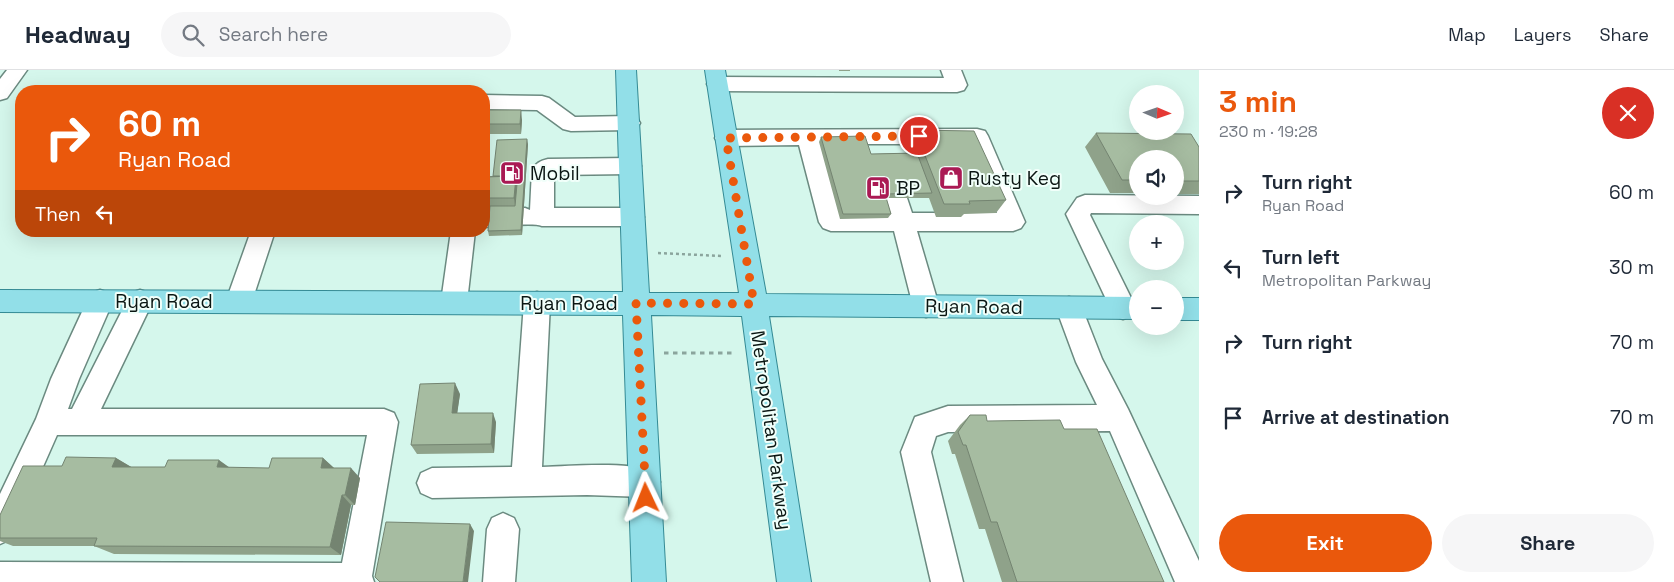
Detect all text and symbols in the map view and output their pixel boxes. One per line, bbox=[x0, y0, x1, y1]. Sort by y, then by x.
search box bbox=[161, 12, 511, 57]
text: Headway bbox=[25, 19, 131, 50]
icon: search bbox=[179, 21, 207, 49]
text: Search here bbox=[219, 22, 328, 47]
text: Map bbox=[1448, 23, 1486, 46]
text: Layers bbox=[1514, 23, 1571, 46]
text: Share bbox=[1599, 23, 1649, 46]
text: 3 min bbox=[1219, 82, 1297, 121]
north arrow bbox=[1129, 85, 1184, 140]
map controls bbox=[1129, 85, 1184, 335]
button: close bbox=[1602, 87, 1654, 139]
text: 60 m bbox=[118, 102, 201, 146]
icon: right bbox=[35, 105, 100, 170]
pin bbox=[898, 115, 940, 157]
text: 230 m · 19:28 bbox=[1219, 121, 1318, 142]
icon: arrive bbox=[905, 122, 933, 150]
text: Ryan Road bbox=[118, 145, 231, 173]
button: sound bbox=[1129, 150, 1184, 205]
fuel station icon: Mobil bbox=[499, 160, 525, 186]
place label: Mobil bbox=[530, 161, 580, 186]
shop icon: Rusty Keg bbox=[938, 165, 964, 191]
place label: Rusty Keg bbox=[968, 166, 1061, 191]
text: Turn right bbox=[1262, 170, 1352, 195]
fuel station icon: BP bbox=[865, 175, 891, 201]
place label: BP bbox=[896, 176, 920, 201]
icon: right bbox=[1219, 179, 1247, 207]
text: 60 m bbox=[1609, 180, 1654, 205]
text: Ryan Road bbox=[1262, 195, 1344, 216]
icon: left bbox=[91, 200, 119, 228]
text: Then bbox=[35, 202, 81, 227]
button: + bbox=[1129, 215, 1184, 270]
text: Turn left bbox=[1262, 245, 1340, 270]
icon: left bbox=[1219, 254, 1247, 282]
text: 30 m bbox=[1609, 255, 1654, 280]
text: Metropolitan Parkway bbox=[1262, 270, 1431, 291]
button: − bbox=[1129, 280, 1184, 335]
street label: Ryan Road bbox=[115, 289, 213, 314]
street label: Ryan Road bbox=[520, 291, 618, 316]
street label: Ryan Road bbox=[925, 293, 1023, 320]
street label: Metropolitan Parkway bbox=[745, 329, 798, 531]
icon: right bbox=[1219, 329, 1247, 357]
text: Turn right bbox=[1262, 330, 1352, 355]
text: 70 m bbox=[1610, 330, 1654, 355]
icon: arrive bbox=[1219, 404, 1247, 432]
text: Arrive at destination bbox=[1262, 405, 1450, 430]
text: 70 m bbox=[1610, 405, 1654, 430]
position arrow bbox=[619, 471, 671, 523]
button: Exit bbox=[1219, 514, 1432, 572]
button: Share bbox=[1442, 514, 1654, 572]

